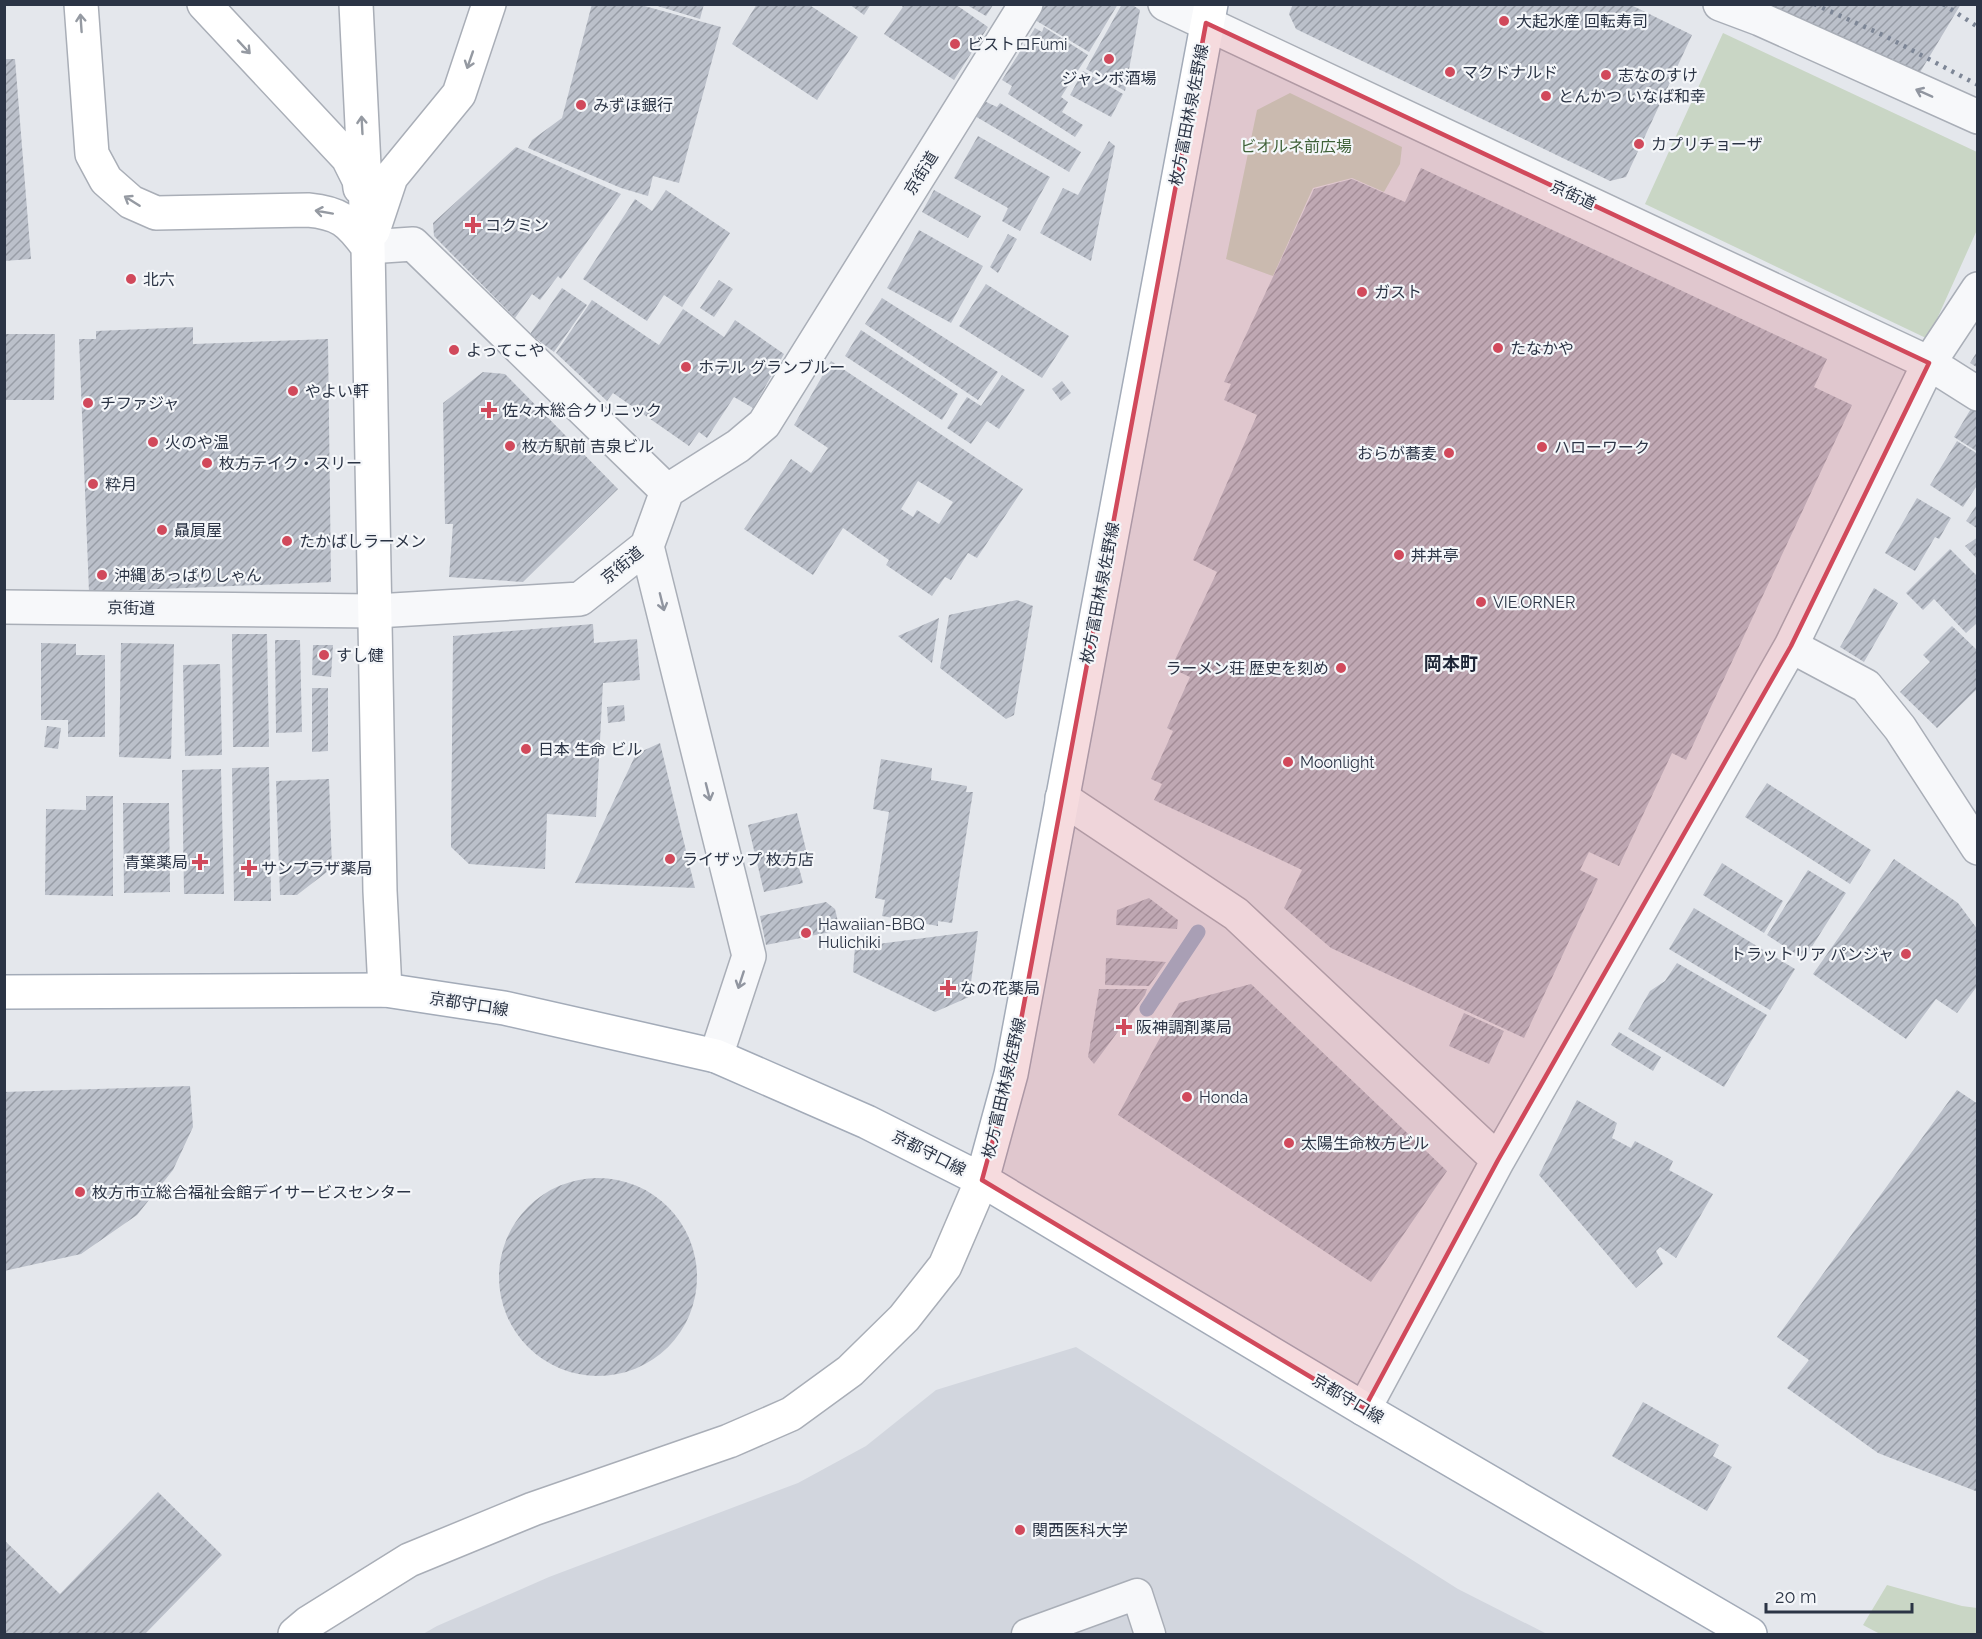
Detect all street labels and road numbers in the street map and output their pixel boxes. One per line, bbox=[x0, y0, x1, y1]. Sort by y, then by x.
street label: 枚方富田林泉佐野線 bbox=[1166, 43, 1212, 187]
street label: 京街道 bbox=[900, 148, 942, 198]
street label: 京街道 bbox=[1547, 176, 1599, 214]
street label: 枚方富田林泉佐野線 bbox=[1077, 521, 1123, 665]
street label: 京街道 bbox=[597, 543, 647, 587]
street label: 京街道 bbox=[107, 598, 155, 618]
street label: 京都守口線 bbox=[428, 988, 510, 1020]
street label: 枚方富田林泉佐野線 bbox=[979, 1016, 1029, 1160]
street label: 京都守口線 bbox=[889, 1126, 969, 1180]
street label: 京都守口線 bbox=[1309, 1370, 1387, 1428]

